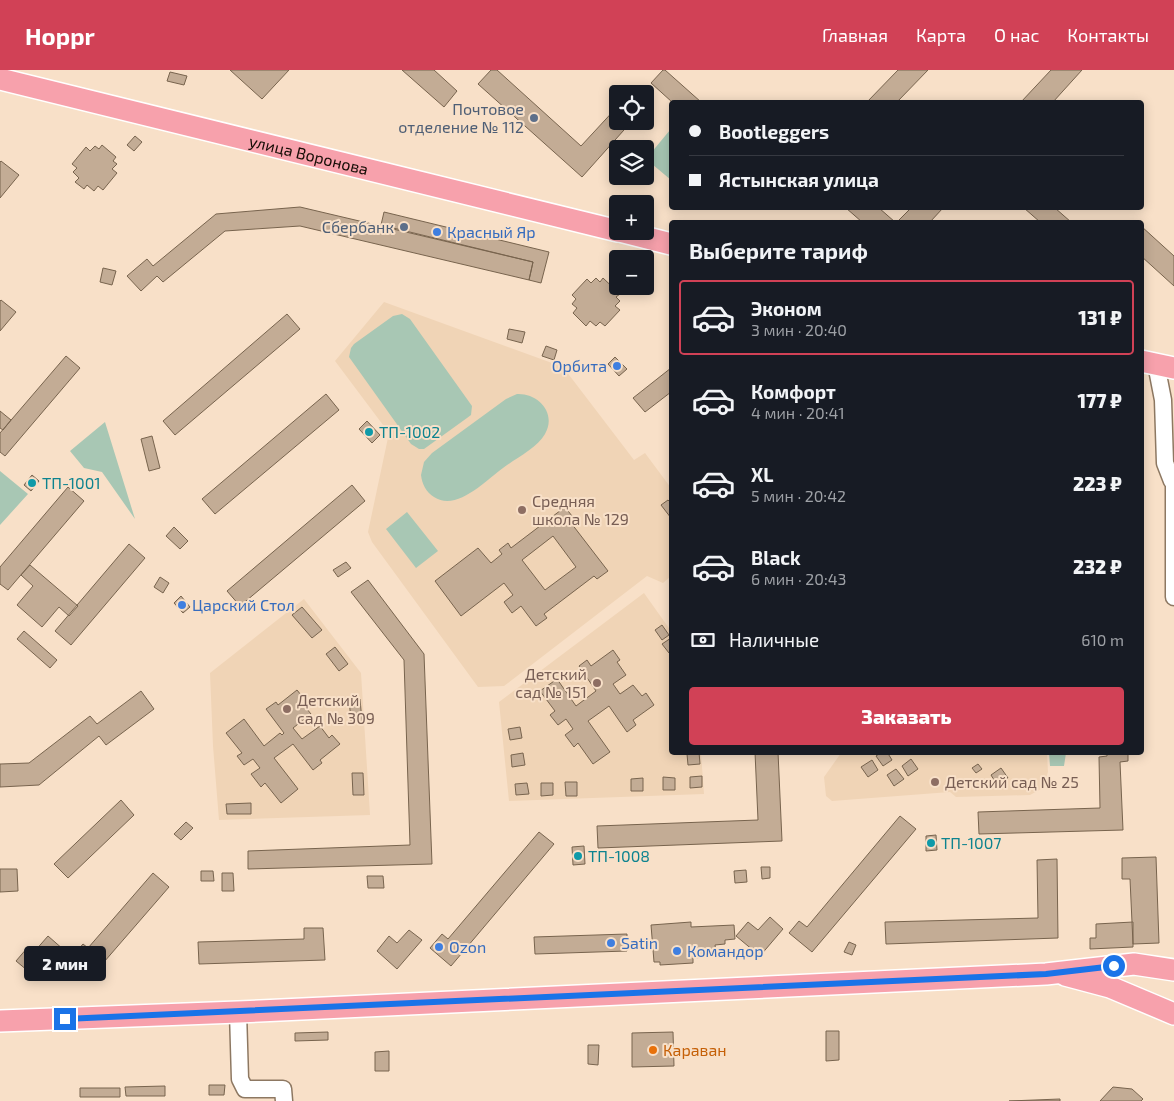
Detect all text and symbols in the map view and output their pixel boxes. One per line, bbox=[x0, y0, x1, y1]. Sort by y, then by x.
text: Hoppr bbox=[25, 21, 95, 50]
text: Главная bbox=[822, 24, 888, 46]
text: Карта bbox=[916, 24, 966, 46]
text: О нас bbox=[994, 24, 1039, 46]
text: Контакты bbox=[1067, 24, 1149, 46]
map controls bbox=[609, 85, 654, 295]
button: locate bbox=[609, 85, 654, 130]
place label: Почтовое отделение № 112 bbox=[398, 99, 524, 136]
marker: Почтовое отделение № 112 bbox=[528, 112, 540, 124]
text: Bootleggers bbox=[719, 120, 829, 143]
street label: улица Воронова bbox=[247, 131, 370, 178]
button: layers bbox=[609, 140, 654, 185]
text: Ястынская улица bbox=[719, 168, 879, 191]
button: + bbox=[609, 195, 654, 240]
place label: Сбербанк bbox=[322, 217, 394, 236]
marker: Сбербанк bbox=[398, 221, 410, 233]
place label: Красный Яр bbox=[447, 222, 536, 241]
marker: Красный Яр bbox=[431, 226, 443, 238]
text: Выберите тариф bbox=[689, 237, 868, 263]
button: − bbox=[609, 250, 654, 295]
icon: car bbox=[691, 295, 736, 340]
text: Эконом bbox=[751, 297, 822, 320]
text: 131 ₽ bbox=[1078, 306, 1122, 329]
text: 3 мин · 20:40 bbox=[751, 320, 847, 339]
place label: Орбита bbox=[552, 356, 607, 375]
marker: Орбита bbox=[611, 360, 623, 372]
icon: car bbox=[691, 378, 736, 423]
text: Комфорт bbox=[751, 380, 836, 403]
text: 177 ₽ bbox=[1077, 389, 1122, 412]
text: 4 мин · 20:41 bbox=[751, 403, 845, 422]
place label: ТП-1002 bbox=[379, 422, 440, 441]
marker: ТП-1002 bbox=[363, 426, 375, 438]
icon: car bbox=[691, 461, 736, 506]
text: XL bbox=[751, 463, 773, 486]
text: 223 ₽ bbox=[1073, 472, 1122, 495]
place label: ТП-1001 bbox=[42, 473, 101, 492]
marker: ТП-1001 bbox=[26, 477, 38, 489]
text: 5 мин · 20:42 bbox=[751, 486, 846, 505]
place label: Средняя школа № 129 bbox=[532, 491, 629, 528]
marker: Средняя школа № 129 bbox=[516, 504, 528, 516]
icon: car bbox=[691, 544, 736, 589]
text: Black bbox=[751, 546, 801, 569]
text: 232 ₽ bbox=[1073, 555, 1122, 578]
text: 6 мин · 20:43 bbox=[751, 569, 846, 588]
place label: Царский Стол bbox=[192, 595, 295, 614]
marker: Царский Стол bbox=[176, 599, 188, 611]
icon: cash bbox=[689, 626, 717, 654]
text: Наличные bbox=[729, 628, 819, 651]
text: 610 m bbox=[1081, 630, 1124, 649]
place label: Детский сад № 151 bbox=[515, 664, 587, 701]
marker: Детский сад № 151 bbox=[591, 677, 603, 689]
button: Заказать bbox=[689, 687, 1124, 745]
place label: Детский сад № 309 bbox=[297, 690, 375, 727]
marker: Детский сад № 309 bbox=[281, 703, 293, 715]
place label: Детский сад № 25 bbox=[945, 772, 1079, 791]
marker: Детский сад № 25 bbox=[929, 776, 941, 788]
place label: ТП-1007 bbox=[941, 833, 1002, 852]
marker: ТП-1007 bbox=[925, 837, 937, 849]
place label: ТП-1008 bbox=[588, 846, 650, 865]
marker: ТП-1008 bbox=[572, 850, 584, 862]
place label: Satin bbox=[621, 933, 658, 952]
place label: Ozon bbox=[449, 937, 486, 956]
marker: Satin bbox=[605, 937, 617, 949]
marker: Ozon bbox=[433, 941, 445, 953]
place label: Командор bbox=[687, 941, 764, 960]
marker: Командор bbox=[671, 945, 683, 957]
callout: 2 мин bbox=[24, 946, 106, 982]
text: 2 мин bbox=[42, 954, 88, 973]
route start bbox=[1103, 955, 1125, 977]
route end bbox=[54, 1008, 76, 1030]
place label: Караван bbox=[663, 1040, 727, 1059]
marker: Караван bbox=[647, 1044, 659, 1056]

